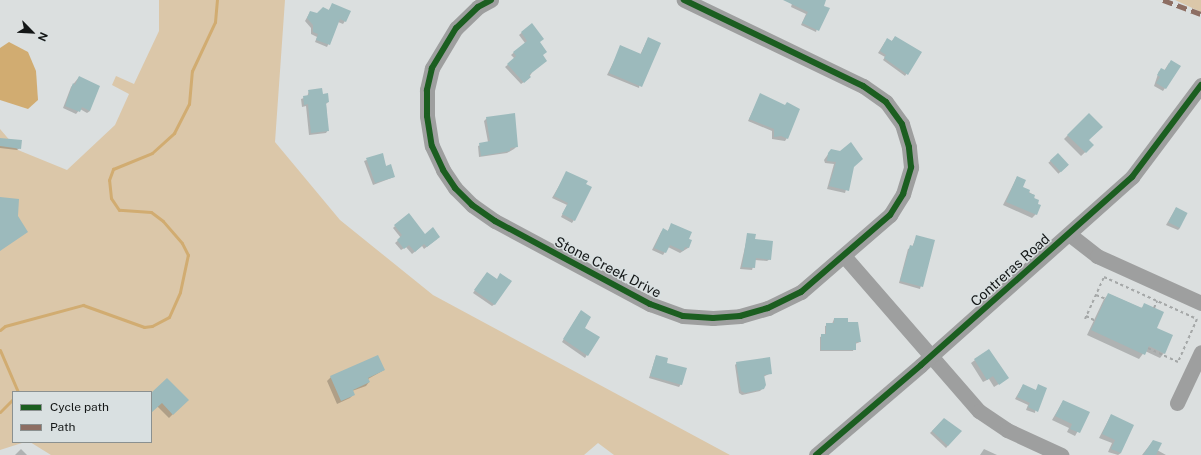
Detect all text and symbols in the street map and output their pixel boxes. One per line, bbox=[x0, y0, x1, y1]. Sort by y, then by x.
north arrow bbox=[12, 12, 52, 52]
text: N bbox=[36, 31, 50, 43]
street label: Contreras Road bbox=[967, 230, 1053, 310]
street label: Stone Creek Drive bbox=[552, 233, 664, 301]
legend bbox=[12, 391, 152, 443]
text: Cycle path bbox=[50, 400, 109, 414]
text: Path bbox=[50, 420, 76, 434]

